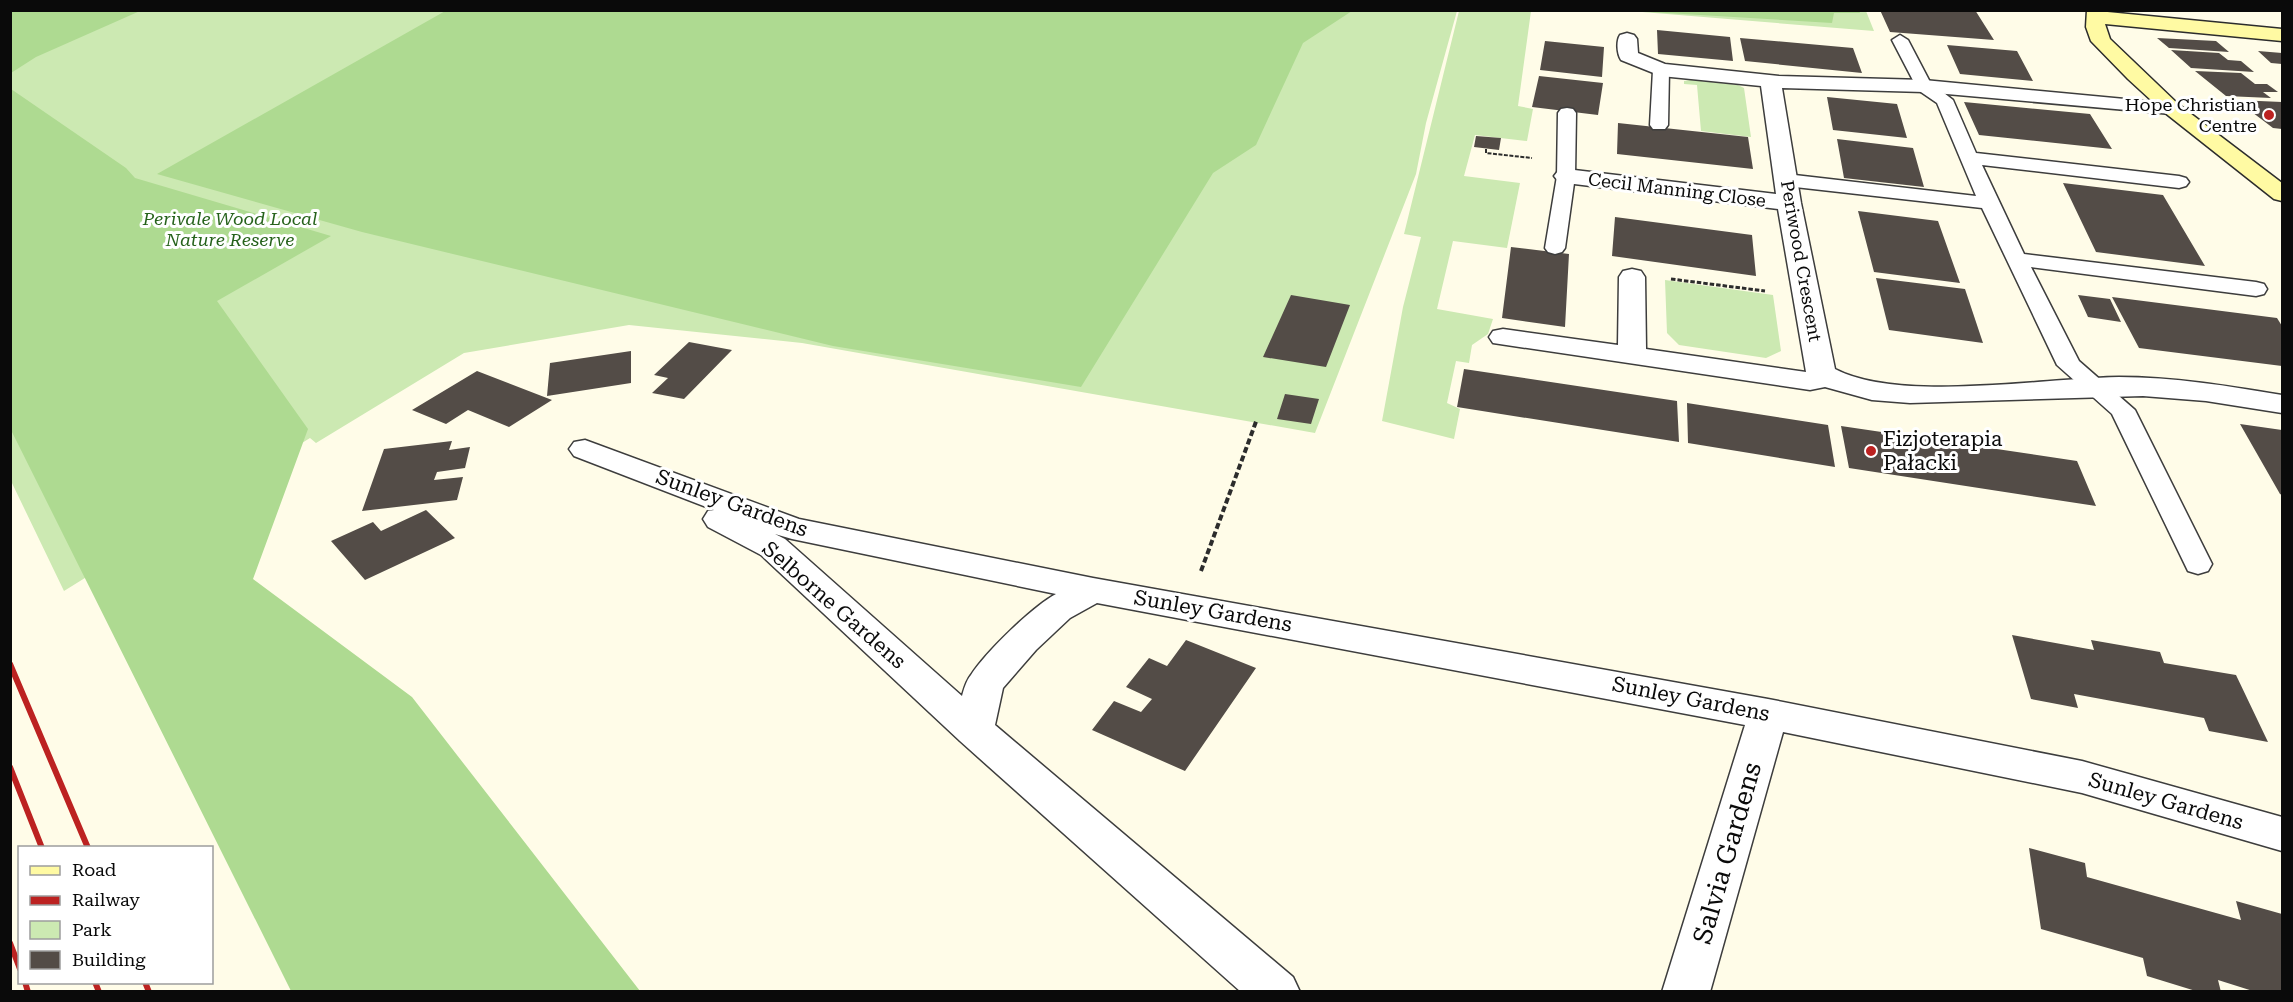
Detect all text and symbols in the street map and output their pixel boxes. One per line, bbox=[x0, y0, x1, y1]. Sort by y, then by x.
place label: Hope Christian Centre bbox=[2125, 94, 2257, 136]
marker: Hope Christian Centre bbox=[2262, 108, 2276, 122]
street label: Cecil Manning Close bbox=[1587, 168, 1767, 211]
street label: Periwood Crescent bbox=[1777, 178, 1826, 344]
park label: Perivale Wood Local Nature Reserve bbox=[142, 208, 317, 250]
place label: Fizjoterapia Pałacki bbox=[1883, 427, 2003, 475]
marker: Fizjoterapia Pałacki bbox=[1864, 444, 1878, 458]
street label: Sunley Gardens bbox=[653, 464, 811, 542]
street label: Selborne Gardens bbox=[758, 536, 910, 674]
street label: Sunley Gardens bbox=[1132, 585, 1294, 637]
street label: Sunley Gardens bbox=[1610, 672, 1772, 726]
street label: Salvia Gardens bbox=[1687, 759, 1767, 947]
street label: Sunley Gardens bbox=[2086, 767, 2246, 835]
legend bbox=[18, 846, 213, 984]
text: Road bbox=[72, 859, 117, 880]
text: Railway bbox=[72, 889, 140, 910]
text: Park bbox=[72, 919, 112, 940]
text: Building bbox=[72, 949, 146, 970]

